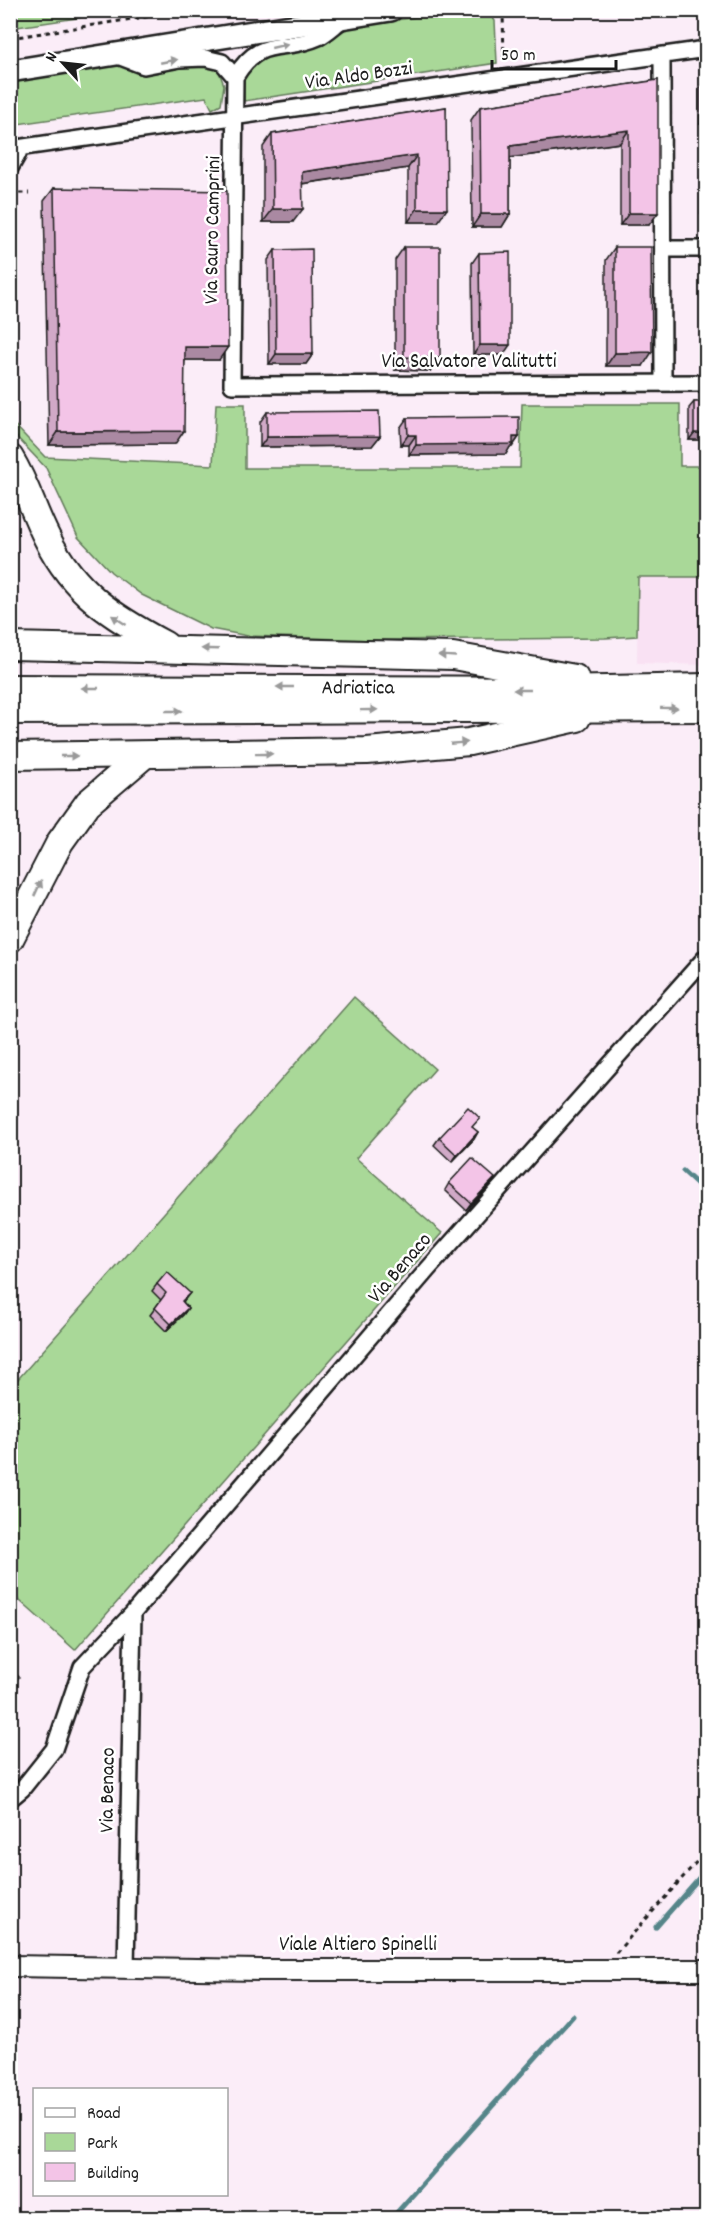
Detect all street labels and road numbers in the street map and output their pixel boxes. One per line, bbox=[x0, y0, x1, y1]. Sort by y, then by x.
street label: Via Aldo Bozzi bbox=[303, 55, 415, 99]
street label: Via Sauro Camprini bbox=[198, 155, 230, 304]
street label: Via Salvatore Valitutti bbox=[381, 348, 557, 378]
street label: Adriatica bbox=[322, 674, 396, 704]
street label: Via Benaco bbox=[362, 1227, 440, 1311]
street label: Via Benaco bbox=[93, 1747, 125, 1833]
street label: Viale Altiero Spinelli bbox=[279, 1931, 437, 1961]

